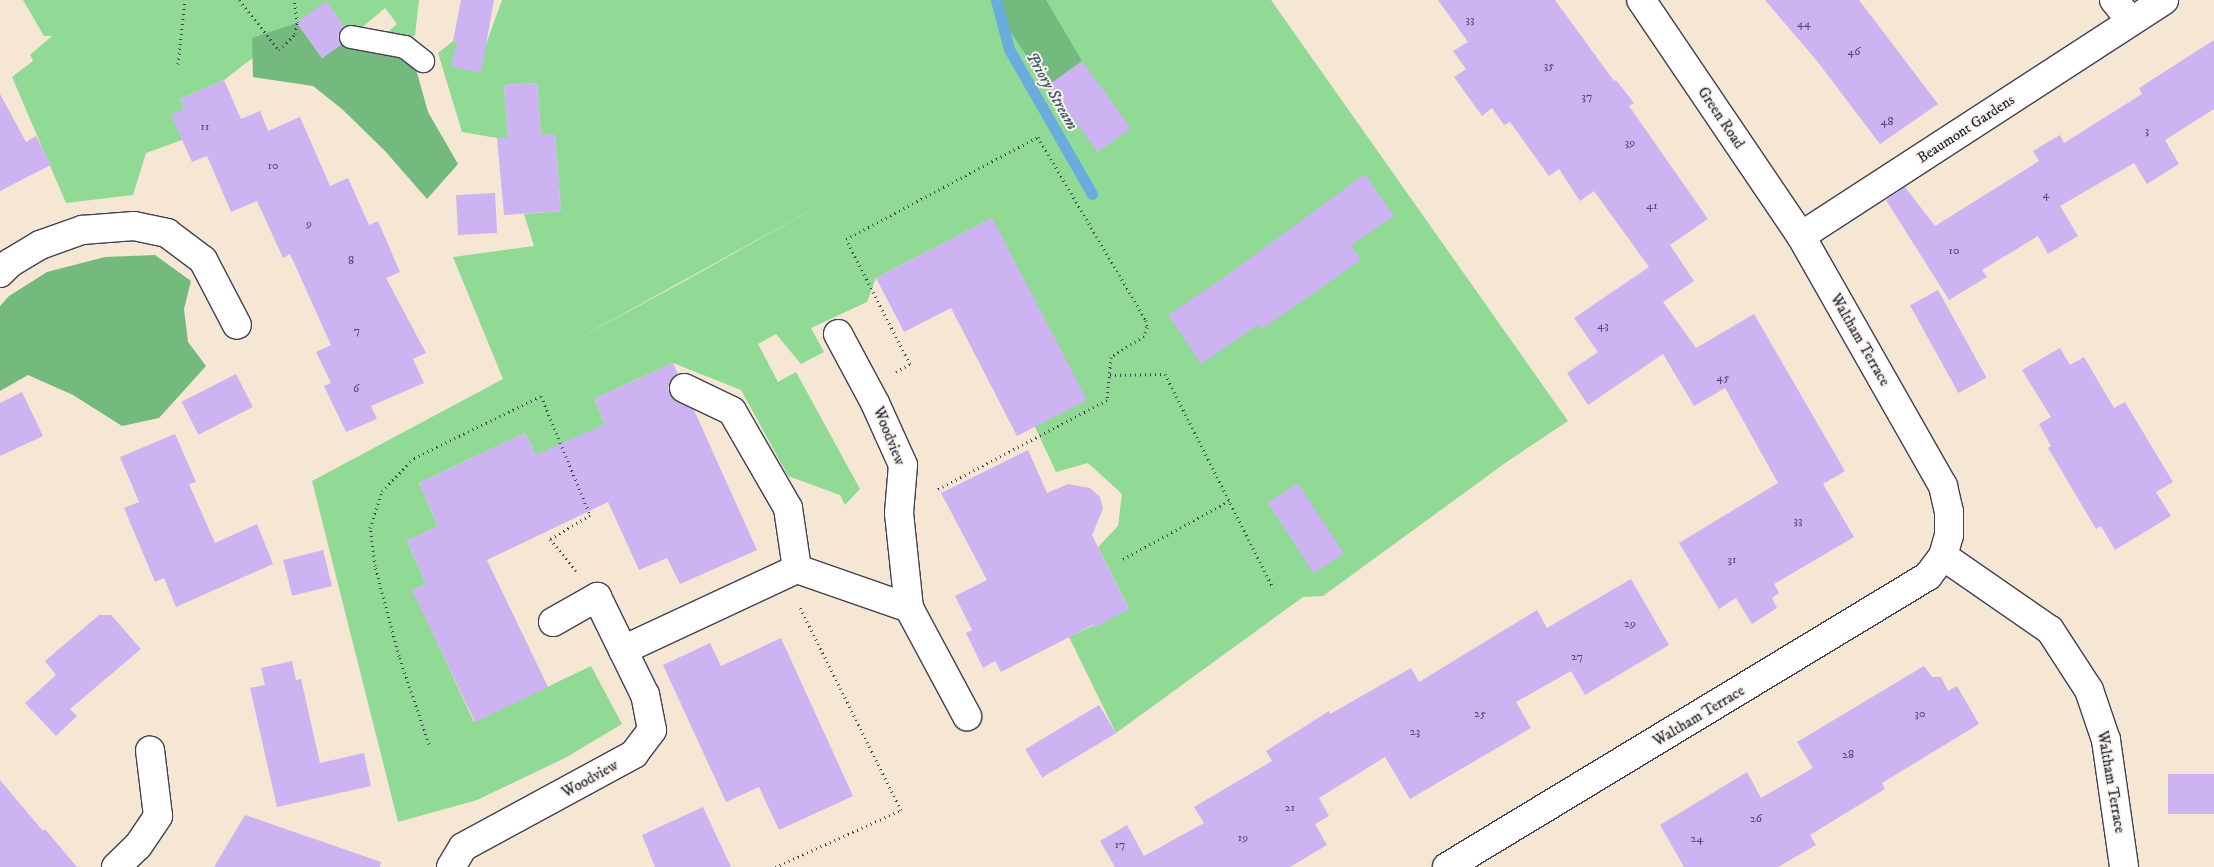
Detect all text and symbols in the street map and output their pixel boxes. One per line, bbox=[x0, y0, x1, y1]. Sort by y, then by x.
house number: 33 bbox=[1466, 13, 1474, 27]
house number: 44 bbox=[1797, 17, 1811, 31]
house number: 46 bbox=[1847, 45, 1861, 59]
water label: Priory Stream bbox=[1022, 49, 1082, 133]
house number: 35 bbox=[1544, 59, 1554, 73]
street label: Green Road bbox=[1694, 84, 1748, 152]
house number: 37 bbox=[1582, 90, 1592, 104]
street label: Beaumont Gardens bbox=[1914, 91, 2018, 167]
house number: 48 bbox=[1881, 115, 1893, 129]
house number: 11 bbox=[201, 120, 209, 134]
house number: 3 bbox=[2145, 124, 2149, 138]
house number: 39 bbox=[1625, 136, 1635, 150]
house number: 10 bbox=[268, 159, 278, 173]
house number: 4 bbox=[2043, 188, 2049, 202]
house number: 41 bbox=[1646, 199, 1658, 213]
house number: 9 bbox=[306, 217, 312, 231]
house number: 10 bbox=[1949, 244, 1959, 258]
house number: 8 bbox=[348, 254, 354, 268]
street label: Waltham Terrace bbox=[1826, 291, 1894, 389]
house number: 43 bbox=[1597, 319, 1609, 333]
house number: 7 bbox=[354, 324, 360, 338]
house number: 45 bbox=[1717, 371, 1729, 385]
house number: 6 bbox=[353, 382, 359, 396]
street label: Woodview bbox=[869, 404, 909, 468]
house number: 33 bbox=[1794, 514, 1802, 528]
house number: 31 bbox=[1728, 553, 1736, 567]
house number: 29 bbox=[1624, 617, 1636, 631]
house number: 27 bbox=[1571, 650, 1583, 664]
street label: Waltham Terrace bbox=[1650, 682, 1748, 750]
house number: 25 bbox=[1474, 707, 1486, 721]
house number: 30 bbox=[1915, 707, 1925, 721]
house number: 23 bbox=[1410, 725, 1420, 739]
street label: Waltham Terrace bbox=[2093, 729, 2129, 835]
house number: 28 bbox=[1842, 748, 1854, 762]
street label: Woodview bbox=[559, 756, 621, 802]
house number: 21 bbox=[1285, 801, 1295, 815]
house number: 26 bbox=[1750, 812, 1762, 826]
house number: 19 bbox=[1238, 831, 1248, 845]
house number: 24 bbox=[1691, 832, 1703, 846]
house number: 17 bbox=[1115, 838, 1125, 852]

